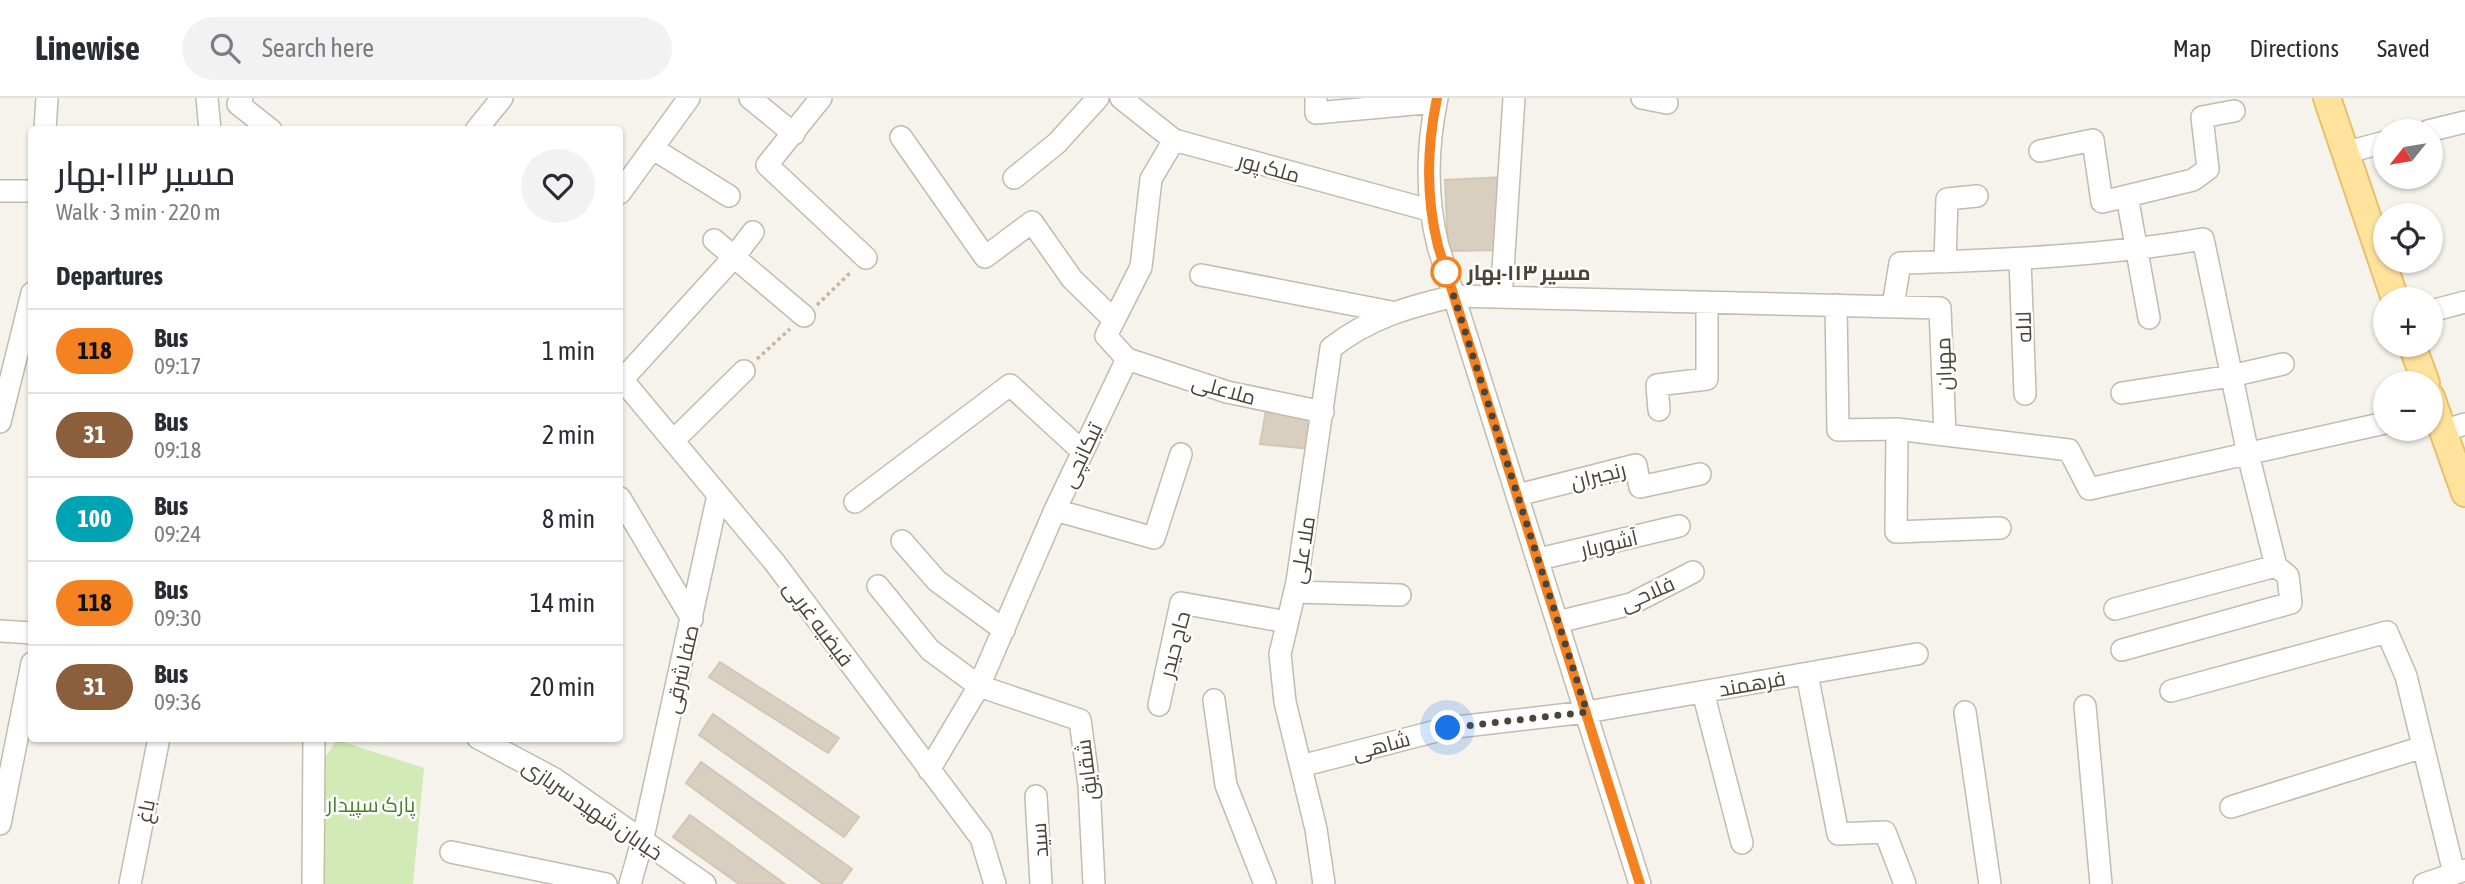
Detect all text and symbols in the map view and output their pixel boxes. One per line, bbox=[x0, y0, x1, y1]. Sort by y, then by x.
search box bbox=[182, 17, 672, 80]
text: Linewise bbox=[35, 29, 140, 67]
icon: search bbox=[206, 29, 244, 67]
text: Search here bbox=[262, 33, 374, 63]
text: Map bbox=[2173, 35, 2211, 62]
text: Directions bbox=[2249, 35, 2339, 62]
text: Saved bbox=[2377, 35, 2430, 62]
north arrow bbox=[2373, 119, 2443, 189]
map controls bbox=[2373, 119, 2443, 441]
street label: ملک پور bbox=[1234, 147, 1303, 190]
button: heart bbox=[521, 149, 595, 223]
text: مسیر ۱۱۳-بهار bbox=[56, 154, 235, 192]
text: Walk · 3 min · 220 m bbox=[56, 199, 220, 225]
button: locate bbox=[2373, 203, 2443, 273]
marker: مسیر ۱۱۳-بهار bbox=[1431, 257, 1461, 287]
place label: مسیر ۱۱۳-بهار bbox=[1466, 260, 1591, 286]
text: Departures bbox=[56, 261, 163, 291]
button: + bbox=[2373, 287, 2443, 357]
street label: لاله bbox=[2010, 311, 2036, 343]
text: Bus bbox=[154, 323, 188, 353]
text: 1 min bbox=[542, 336, 595, 366]
text: 118 bbox=[78, 337, 111, 364]
street label: مهران bbox=[1930, 337, 1958, 391]
text: 09:17 bbox=[154, 353, 201, 379]
street label: ملاعلی bbox=[1189, 369, 1259, 411]
button: − bbox=[2373, 371, 2443, 441]
text: Bus bbox=[154, 407, 188, 437]
street label: تیکانچی bbox=[1056, 418, 1109, 492]
text: 2 min bbox=[542, 420, 595, 450]
text: 31 bbox=[83, 421, 106, 448]
text: 09:18 bbox=[154, 437, 201, 463]
street label: رنجبران bbox=[1568, 457, 1629, 495]
text: Bus bbox=[154, 491, 188, 521]
text: 8 min bbox=[542, 504, 595, 534]
text: 100 bbox=[78, 505, 111, 532]
street label: ملا علی bbox=[1285, 515, 1321, 586]
text: 09:24 bbox=[154, 521, 201, 547]
street label: آشوربار bbox=[1577, 525, 1641, 562]
street label: فلاحی bbox=[1616, 570, 1679, 617]
text: Bus bbox=[154, 575, 188, 605]
street label: فیضیه غربی bbox=[777, 575, 859, 672]
text: 14 min bbox=[530, 588, 595, 618]
text: 118 bbox=[78, 589, 111, 616]
text: 09:30 bbox=[154, 605, 201, 631]
street label: حاج حیدر bbox=[1153, 608, 1197, 681]
street label: صفا شرقی bbox=[659, 622, 705, 716]
text: Bus bbox=[154, 659, 188, 689]
street label: فرهمند bbox=[1717, 665, 1787, 702]
text: 20 min bbox=[530, 672, 595, 702]
text: 31 bbox=[83, 673, 106, 700]
text: 09:36 bbox=[154, 689, 201, 715]
your location bbox=[1430, 710, 1465, 745]
street label: شاهی bbox=[1349, 726, 1413, 766]
street label: شقایق bbox=[1070, 738, 1104, 802]
street label: خیابان شهید سربازی bbox=[517, 753, 668, 866]
park label: پارک سپیدار bbox=[326, 792, 416, 819]
street label: باغ bbox=[131, 797, 162, 825]
street label: سید bbox=[1026, 822, 1052, 858]

